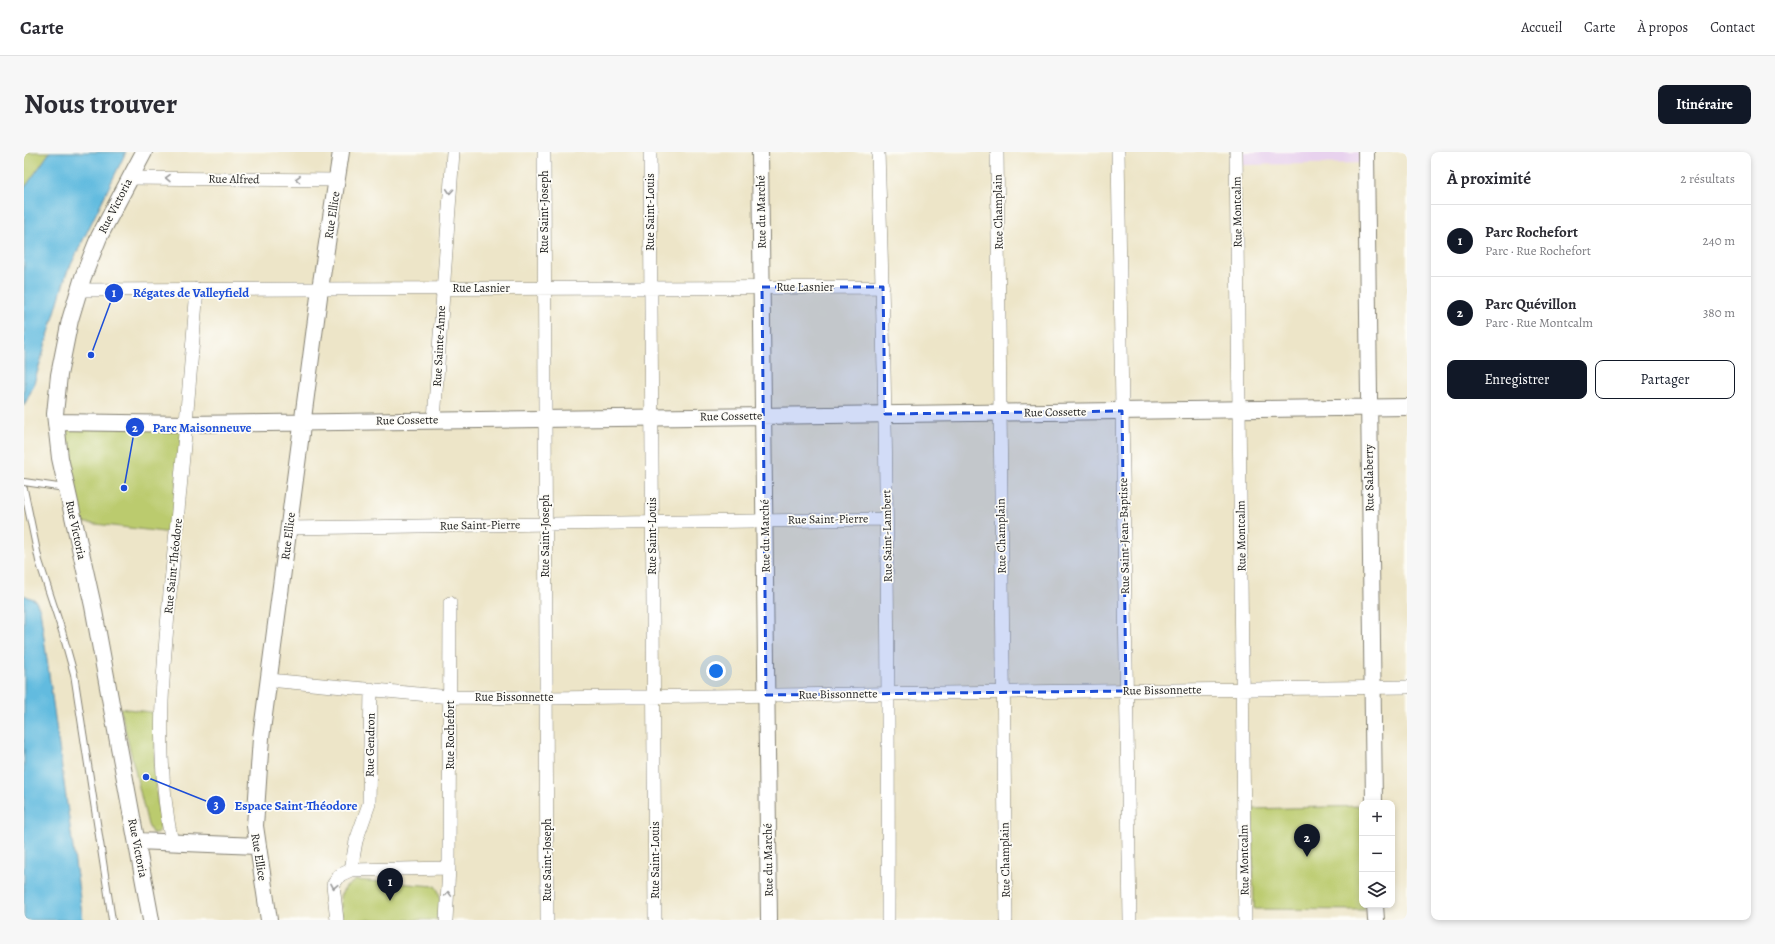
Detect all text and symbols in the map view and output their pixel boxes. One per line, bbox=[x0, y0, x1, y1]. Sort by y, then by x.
text: Carte bbox=[20, 15, 64, 41]
text: Accueil bbox=[1521, 18, 1562, 37]
text: Carte bbox=[1584, 18, 1616, 37]
text: À propos bbox=[1638, 18, 1688, 37]
text: Contact bbox=[1710, 18, 1755, 37]
text: Nous trouver bbox=[24, 85, 177, 123]
button: Itinéraire bbox=[1658, 85, 1751, 124]
text: À proximité bbox=[1447, 167, 1531, 190]
street label: Rue Saint-Joseph bbox=[536, 170, 552, 254]
text: 2 résultats bbox=[1680, 170, 1735, 187]
street label: Rue Alfred bbox=[208, 171, 260, 187]
street label: Rue Saint-Louis bbox=[642, 173, 658, 251]
one-way arrow bbox=[165, 174, 171, 182]
street label: Rue Champlain bbox=[989, 174, 1007, 250]
street label: Rue Victoria bbox=[94, 175, 136, 236]
one-way arrow bbox=[295, 175, 301, 183]
street label: Rue du Marché bbox=[752, 175, 770, 249]
street label: Rue Montcalm bbox=[1228, 176, 1246, 248]
one-way arrow bbox=[445, 188, 454, 194]
street label: Rue Ellice bbox=[320, 190, 344, 240]
text: Parc Rochefort bbox=[1485, 222, 1578, 242]
text: 1 bbox=[1458, 232, 1462, 249]
text: 240 m bbox=[1703, 232, 1735, 249]
text: Parc · Rue Rochefort bbox=[1485, 242, 1591, 259]
street label: Rue Lasnier bbox=[776, 279, 834, 295]
callout: Régates de Valleyfield bbox=[104, 280, 257, 305]
street label: Rue Lasnier bbox=[452, 280, 510, 296]
text: Régates de Valleyfield bbox=[133, 284, 249, 301]
text: 1 bbox=[112, 285, 117, 301]
text: Parc Quévillon bbox=[1485, 294, 1576, 314]
text: 2 bbox=[1457, 304, 1463, 321]
text: 380 m bbox=[1703, 304, 1735, 321]
street label: Rue Sainte-Anne bbox=[429, 305, 449, 387]
text: Parc · Rue Montcalm bbox=[1485, 314, 1593, 331]
button: Enregistrer bbox=[1447, 360, 1587, 399]
button: Partager bbox=[1595, 360, 1735, 399]
street label: Rue Cossette bbox=[1023, 403, 1087, 421]
street label: Rue Cossette bbox=[699, 407, 763, 425]
street label: Rue Cossette bbox=[375, 411, 439, 429]
callout: Parc Maisonneuve bbox=[125, 415, 260, 440]
text: Parc Maisonneuve bbox=[152, 419, 252, 436]
text: 2 bbox=[132, 420, 138, 436]
street label: Rue Salaberry bbox=[1360, 443, 1378, 512]
street label: Rue Saint-Jean-Baptiste bbox=[1115, 477, 1133, 595]
street label: Rue Saint-Lambert bbox=[878, 489, 896, 583]
street label: Rue Saint-Joseph bbox=[537, 494, 553, 578]
street label: Rue Saint-Louis bbox=[644, 497, 660, 575]
street label: Rue Champlain bbox=[992, 498, 1010, 574]
street label: Rue Victoria bbox=[62, 499, 90, 561]
street label: Rue du Marché bbox=[756, 499, 774, 573]
street label: Rue Montcalm bbox=[1232, 500, 1250, 572]
street label: Rue Saint-Pierre bbox=[787, 510, 869, 528]
street label: Rue Ellice bbox=[277, 511, 299, 561]
street label: Rue Saint-Pierre bbox=[439, 516, 521, 534]
street label: Rue Saint-Théodore bbox=[160, 517, 186, 615]
your location bbox=[706, 661, 726, 681]
street label: Rue Bissonnette bbox=[1122, 681, 1202, 699]
street label: Rue Bissonnette bbox=[798, 685, 878, 703]
street label: Rue Bissonnette bbox=[474, 689, 554, 705]
street label: Rue Rochefort bbox=[442, 700, 458, 770]
street label: Rue Gendron bbox=[361, 712, 379, 777]
callout: Espace Saint-Théodore bbox=[206, 793, 365, 818]
text: 3 bbox=[213, 797, 219, 813]
text: Espace Saint-Théodore bbox=[234, 797, 358, 814]
map controls bbox=[1359, 800, 1395, 908]
button: + bbox=[1359, 800, 1395, 836]
street label: Rue Victoria bbox=[124, 817, 152, 879]
street label: Rue Saint-Joseph bbox=[539, 818, 555, 902]
street label: Rue Saint-Louis bbox=[647, 821, 663, 899]
street label: Rue Champlain bbox=[996, 822, 1014, 898]
street label: Rue du Marché bbox=[759, 823, 777, 897]
street label: Rue Montcalm bbox=[1235, 824, 1253, 896]
pin: 2 bbox=[1294, 824, 1320, 857]
street label: Rue Ellice bbox=[247, 832, 271, 882]
button: − bbox=[1359, 836, 1395, 872]
pin: 1 bbox=[377, 868, 403, 901]
button: layers bbox=[1359, 872, 1395, 908]
one-way arrow bbox=[330, 883, 339, 889]
one-way arrow bbox=[443, 891, 452, 897]

